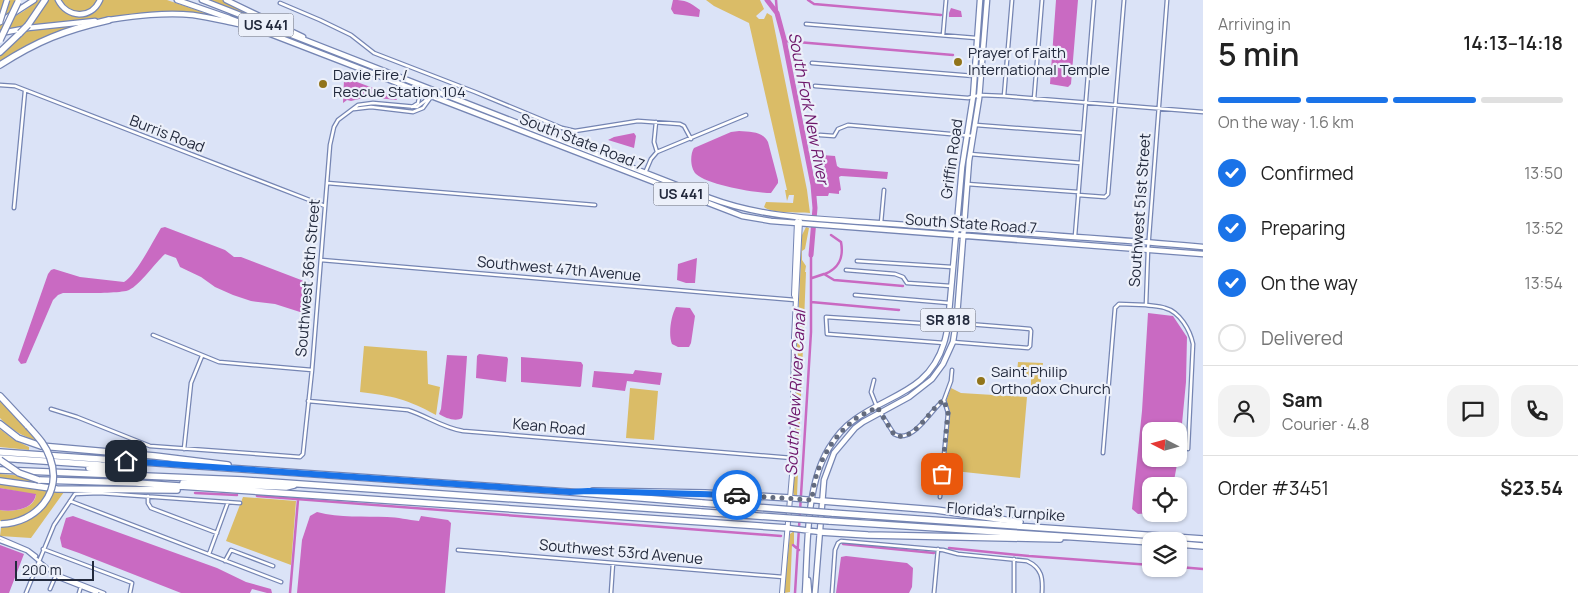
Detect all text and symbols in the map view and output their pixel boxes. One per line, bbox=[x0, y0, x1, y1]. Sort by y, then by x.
text: Arriving in bbox=[1218, 13, 1291, 35]
road number: US 441 bbox=[238, 14, 294, 36]
water label: South Fork New River bbox=[783, 30, 835, 188]
text: 14:13–14:18 bbox=[1463, 30, 1563, 56]
text: 5 min bbox=[1218, 32, 1299, 76]
place label: Prayer of Faith International Temple bbox=[968, 42, 1110, 80]
marker: Prayer of Faith International Temple bbox=[952, 56, 964, 68]
place label: Davie Fire / Rescue Station 104 bbox=[333, 64, 466, 102]
marker: Davie Fire / Rescue Station 104 bbox=[317, 78, 329, 90]
street label: South State Road 7 bbox=[517, 108, 648, 175]
street label: Burris Road bbox=[127, 110, 208, 157]
text: On the way · 1.6 km bbox=[1218, 111, 1354, 133]
street label: Griffin Road bbox=[935, 118, 968, 200]
street label: Southwest 51st Street bbox=[1124, 132, 1155, 288]
icon: check bbox=[1218, 159, 1246, 187]
text: Confirmed bbox=[1261, 160, 1354, 186]
text: 13:50 bbox=[1524, 162, 1563, 184]
road number: US 441 bbox=[654, 182, 708, 205]
street label: Southwest 36th Street bbox=[290, 198, 325, 358]
street label: South State Road 7 bbox=[904, 208, 1038, 239]
icon: check bbox=[1218, 214, 1246, 242]
text: Preparing bbox=[1261, 215, 1346, 241]
text: 13:52 bbox=[1525, 217, 1563, 239]
street label: Southwest 47th Avenue bbox=[476, 251, 642, 286]
icon: check bbox=[1218, 269, 1246, 297]
text: On the way bbox=[1261, 270, 1358, 296]
text: 13:54 bbox=[1524, 272, 1563, 294]
water label: South New River Canal bbox=[780, 307, 810, 476]
road number: SR 818 bbox=[920, 308, 976, 332]
text: Delivered bbox=[1261, 325, 1343, 351]
place label: Saint Philip Orthodox Church bbox=[991, 361, 1111, 399]
marker: Saint Philip Orthodox Church bbox=[975, 375, 987, 387]
button: person bbox=[1218, 385, 1270, 437]
button: chat bbox=[1447, 385, 1499, 437]
button: phone bbox=[1511, 385, 1563, 437]
text: Sam bbox=[1282, 387, 1323, 413]
street label: Kean Road bbox=[512, 413, 586, 440]
text: Courier · 4.8 bbox=[1282, 413, 1370, 435]
north arrow bbox=[1142, 422, 1188, 468]
map controls bbox=[1142, 422, 1187, 577]
pin bbox=[105, 440, 147, 482]
icon: home bbox=[112, 447, 140, 475]
pin bbox=[921, 453, 963, 495]
icon: bag bbox=[928, 460, 956, 488]
courier bbox=[712, 470, 762, 520]
text: Order #3451 bbox=[1218, 475, 1329, 501]
text: $23.54 bbox=[1500, 475, 1563, 501]
button: locate bbox=[1142, 477, 1187, 522]
icon: car bbox=[723, 481, 751, 509]
street label: Florida's Turnpike bbox=[946, 497, 1066, 526]
button: layers bbox=[1142, 532, 1187, 577]
street label: Southwest 53rd Avenue bbox=[538, 534, 704, 569]
scale bar bbox=[15, 558, 94, 581]
text: 200 m bbox=[22, 560, 62, 579]

